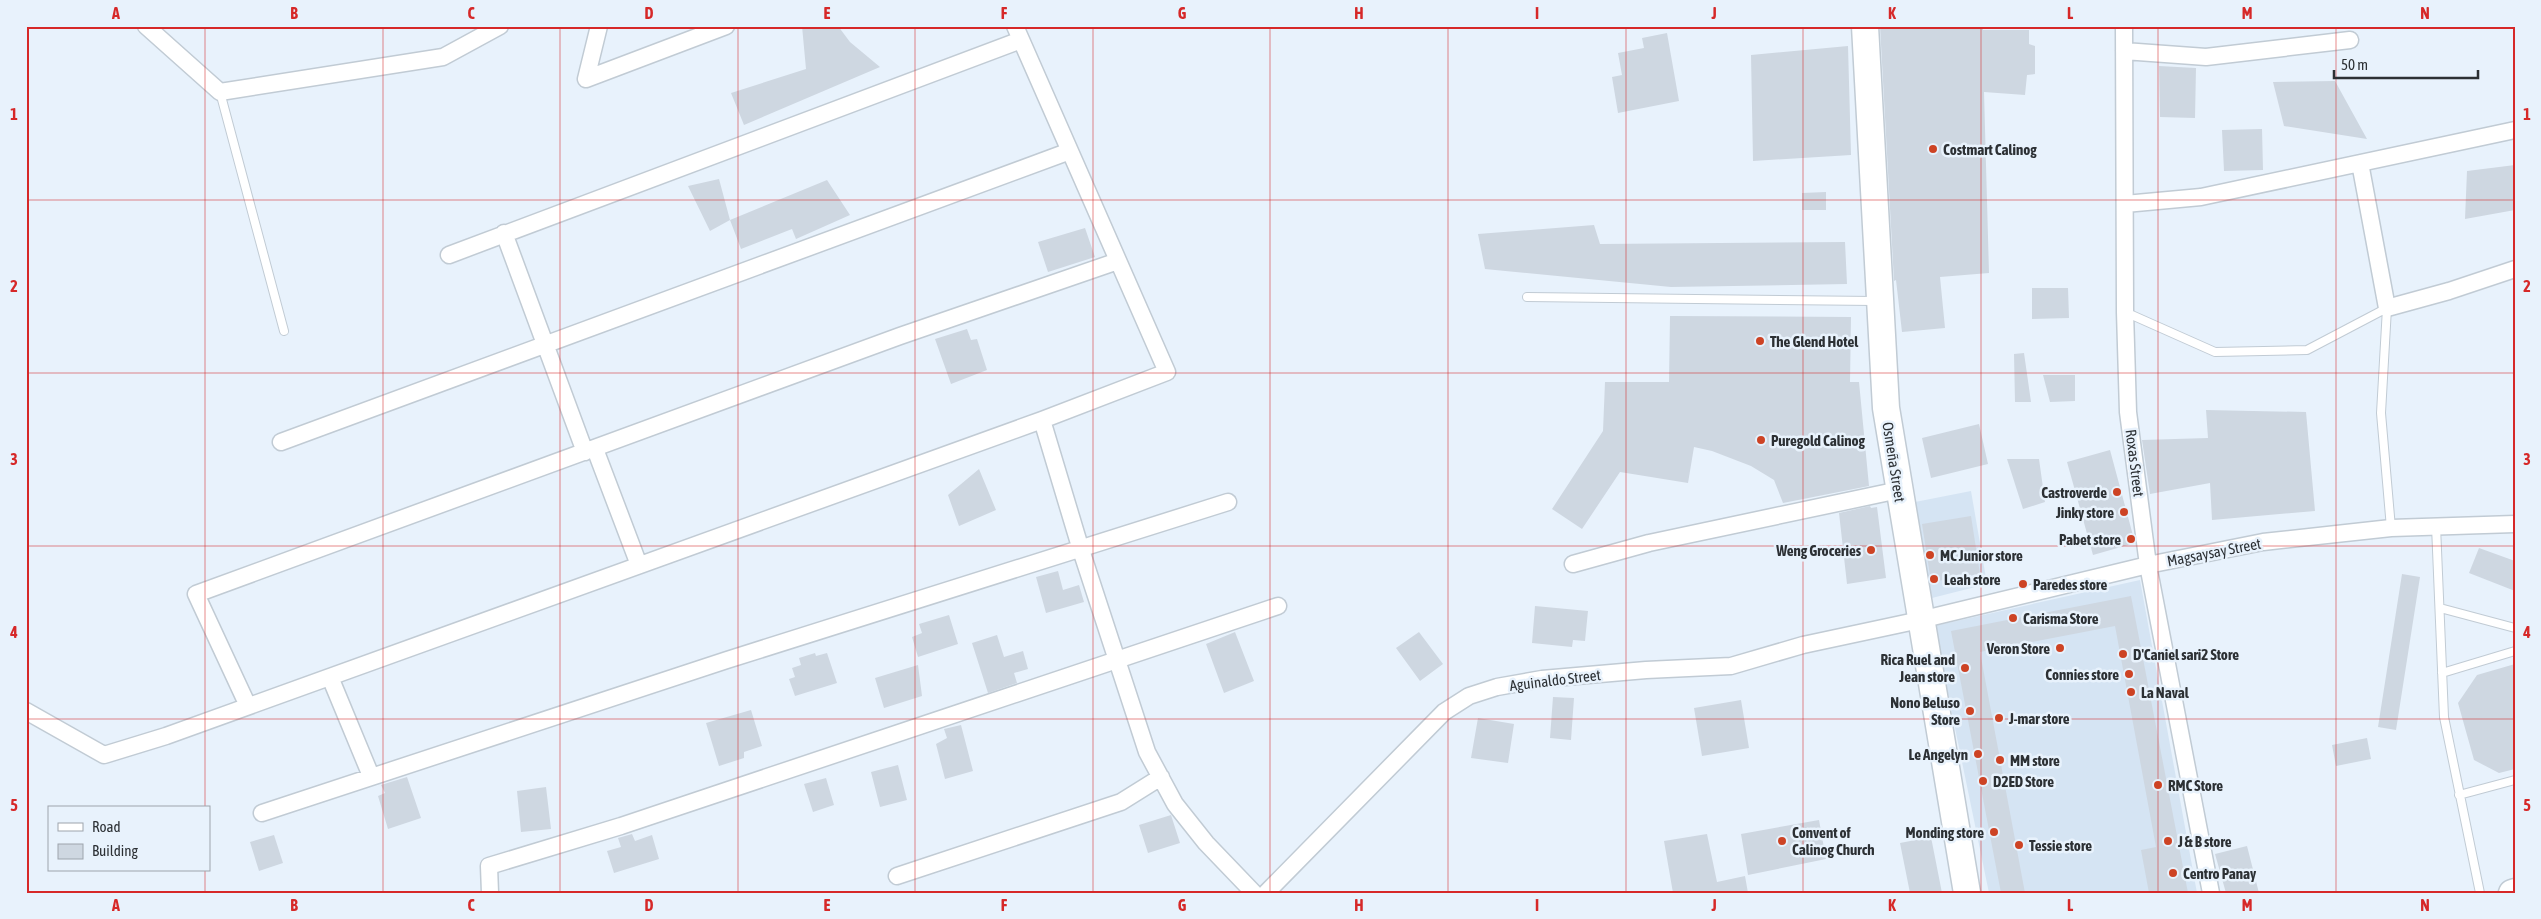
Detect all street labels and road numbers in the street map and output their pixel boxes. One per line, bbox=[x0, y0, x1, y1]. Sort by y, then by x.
street label: Osmeña Street bbox=[1879, 421, 1909, 503]
street label: Roxas Street bbox=[2122, 428, 2148, 498]
street label: Magsaysay Street bbox=[2166, 535, 2262, 569]
street label: Aguinaldo Street bbox=[1508, 666, 1602, 694]

